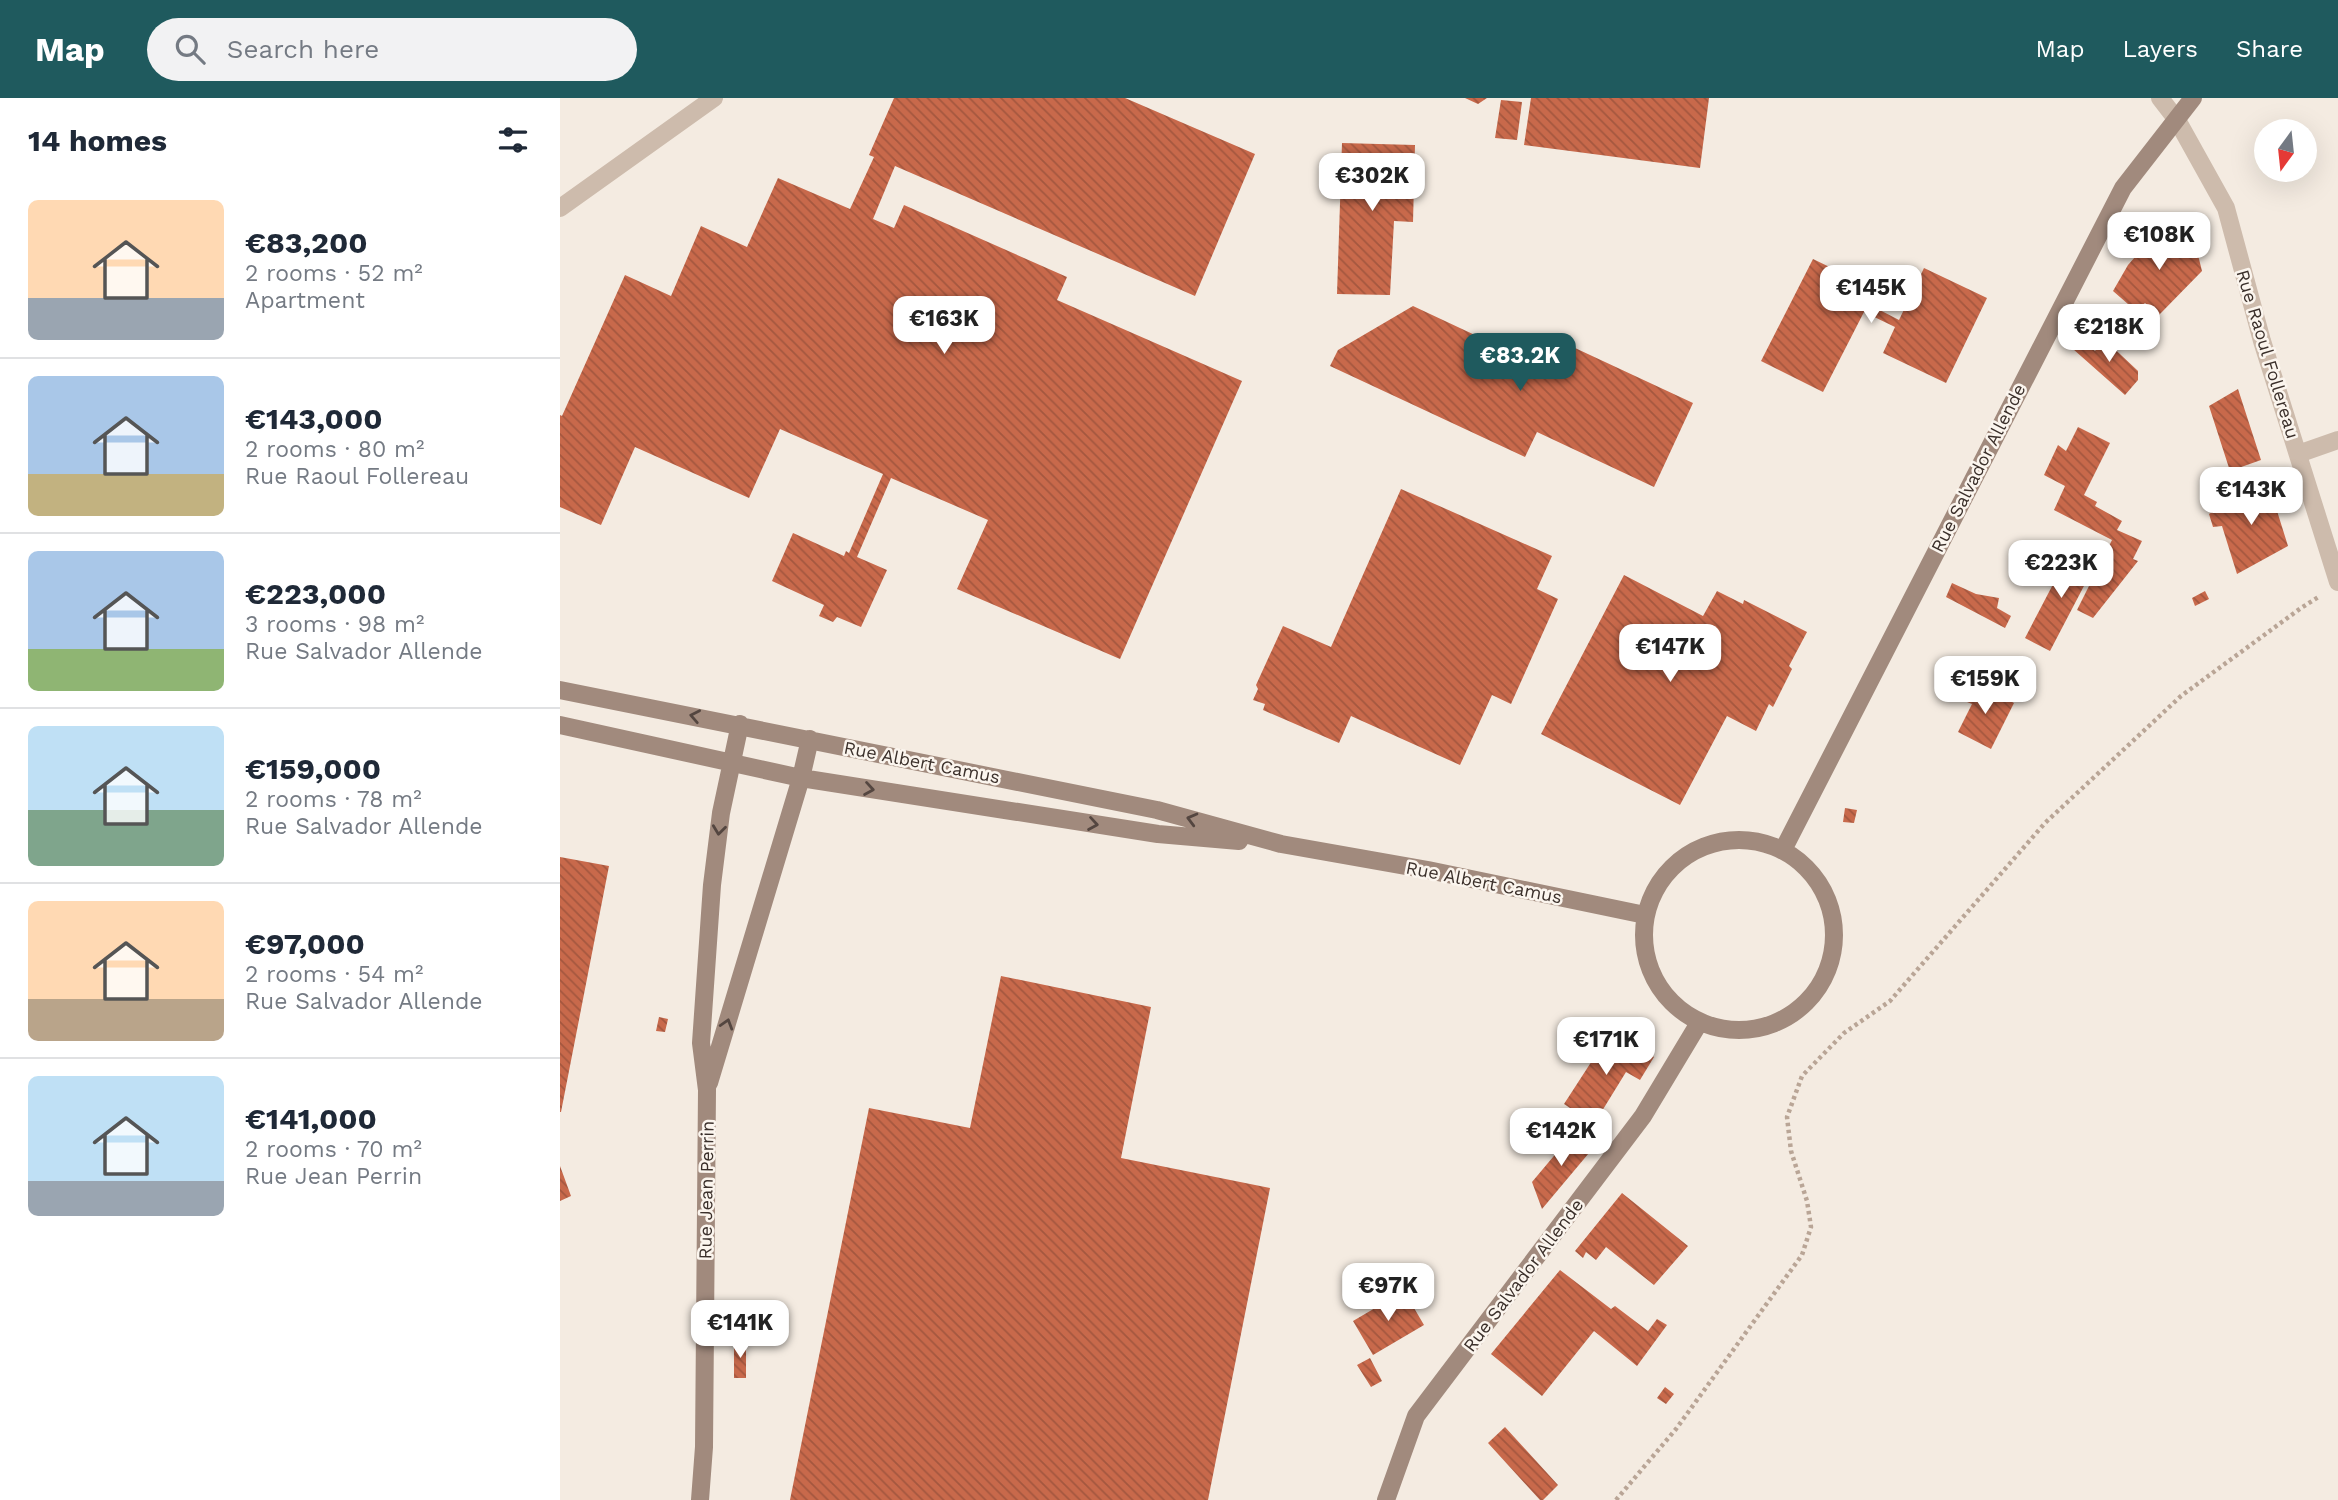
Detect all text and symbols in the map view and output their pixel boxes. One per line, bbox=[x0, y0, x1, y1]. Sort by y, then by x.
search box bbox=[147, 18, 637, 81]
text: Map bbox=[35, 30, 105, 69]
icon: search bbox=[171, 30, 209, 68]
text: Search here bbox=[227, 34, 379, 64]
text: Map bbox=[2036, 35, 2084, 63]
text: Layers bbox=[2122, 35, 2198, 63]
text: Share bbox=[2236, 35, 2303, 63]
north arrow bbox=[2254, 119, 2317, 182]
map controls bbox=[2254, 119, 2317, 182]
icon: filters bbox=[494, 121, 532, 159]
text: 14 homes bbox=[28, 123, 167, 158]
pin: €302K bbox=[1323, 153, 1421, 213]
text: €302K bbox=[1335, 162, 1409, 189]
pin: €108K bbox=[2110, 212, 2208, 272]
text: €108K bbox=[2123, 221, 2195, 248]
text: €83,200 bbox=[245, 225, 368, 260]
icon: home bbox=[84, 228, 168, 312]
text: 2 rooms · 52 m² bbox=[245, 260, 423, 287]
pin: €145K bbox=[1822, 266, 1920, 325]
street label: Rue Raoul Follereau bbox=[2232, 267, 2304, 441]
text: €145K bbox=[1836, 274, 1906, 301]
text: Apartment bbox=[245, 287, 365, 314]
pin: €163K bbox=[895, 296, 993, 356]
pin: €218K bbox=[2060, 304, 2158, 364]
text: €163K bbox=[909, 305, 979, 332]
text: €218K bbox=[2074, 313, 2144, 340]
pin: €83.2K bbox=[1463, 334, 1577, 393]
text: €83.2K bbox=[1480, 342, 1560, 369]
street label: Rue Salvador Allende bbox=[1926, 380, 2030, 556]
text: €143,000 bbox=[245, 401, 383, 436]
icon: home bbox=[84, 404, 168, 488]
text: 2 rooms · 80 m² bbox=[245, 436, 424, 463]
text: Rue Raoul Follereau bbox=[245, 463, 469, 490]
pin: €143K bbox=[2202, 468, 2300, 527]
text: €143K bbox=[2216, 476, 2286, 503]
pin: €223K bbox=[2012, 540, 2110, 600]
text: €223K bbox=[2024, 549, 2098, 576]
text: €223,000 bbox=[245, 576, 386, 611]
icon: home bbox=[84, 579, 168, 663]
text: 3 rooms · 98 m² bbox=[245, 611, 424, 638]
pin: €147K bbox=[1621, 624, 1719, 684]
text: €147K bbox=[1635, 633, 1705, 660]
text: Rue Salvador Allende bbox=[245, 638, 483, 665]
pin: €159K bbox=[1936, 656, 2034, 716]
text: €159K bbox=[1950, 665, 2020, 692]
one-way arrow bbox=[689, 709, 701, 724]
street label: Rue Albert Camus bbox=[842, 737, 1002, 787]
text: €159,000 bbox=[245, 751, 381, 786]
icon: home bbox=[84, 754, 168, 838]
one-way arrow bbox=[863, 781, 875, 796]
text: 2 rooms · 78 m² bbox=[245, 786, 422, 813]
text: Rue Salvador Allende bbox=[245, 813, 483, 840]
one-way arrow bbox=[1186, 813, 1198, 828]
one-way arrow bbox=[1087, 817, 1099, 832]
one-way arrow bbox=[712, 824, 727, 836]
street label: Rue Albert Camus bbox=[1404, 857, 1564, 907]
text: €97,000 bbox=[245, 926, 365, 961]
icon: home bbox=[84, 929, 168, 1013]
text: 2 rooms · 54 m² bbox=[245, 961, 423, 988]
text: Rue Salvador Allende bbox=[245, 988, 483, 1015]
pin: €171K bbox=[1557, 1018, 1655, 1077]
one-way arrow bbox=[718, 1019, 733, 1031]
text: €171K bbox=[1573, 1026, 1639, 1053]
text: €141,000 bbox=[245, 1101, 377, 1136]
icon: home bbox=[84, 1104, 168, 1188]
pin: €142K bbox=[1512, 1108, 1610, 1168]
text: €142K bbox=[1526, 1117, 1596, 1144]
street label: Rue Jean Perrin bbox=[694, 1120, 718, 1260]
text: 2 rooms · 70 m² bbox=[245, 1136, 422, 1163]
text: Rue Jean Perrin bbox=[245, 1163, 422, 1190]
street label: Rue Salvador Allende bbox=[1459, 1194, 1587, 1356]
pin: €97K bbox=[1347, 1264, 1429, 1323]
text: €97K bbox=[1358, 1272, 1418, 1299]
pin: €141K bbox=[691, 1300, 789, 1360]
text: €141K bbox=[707, 1309, 773, 1336]

